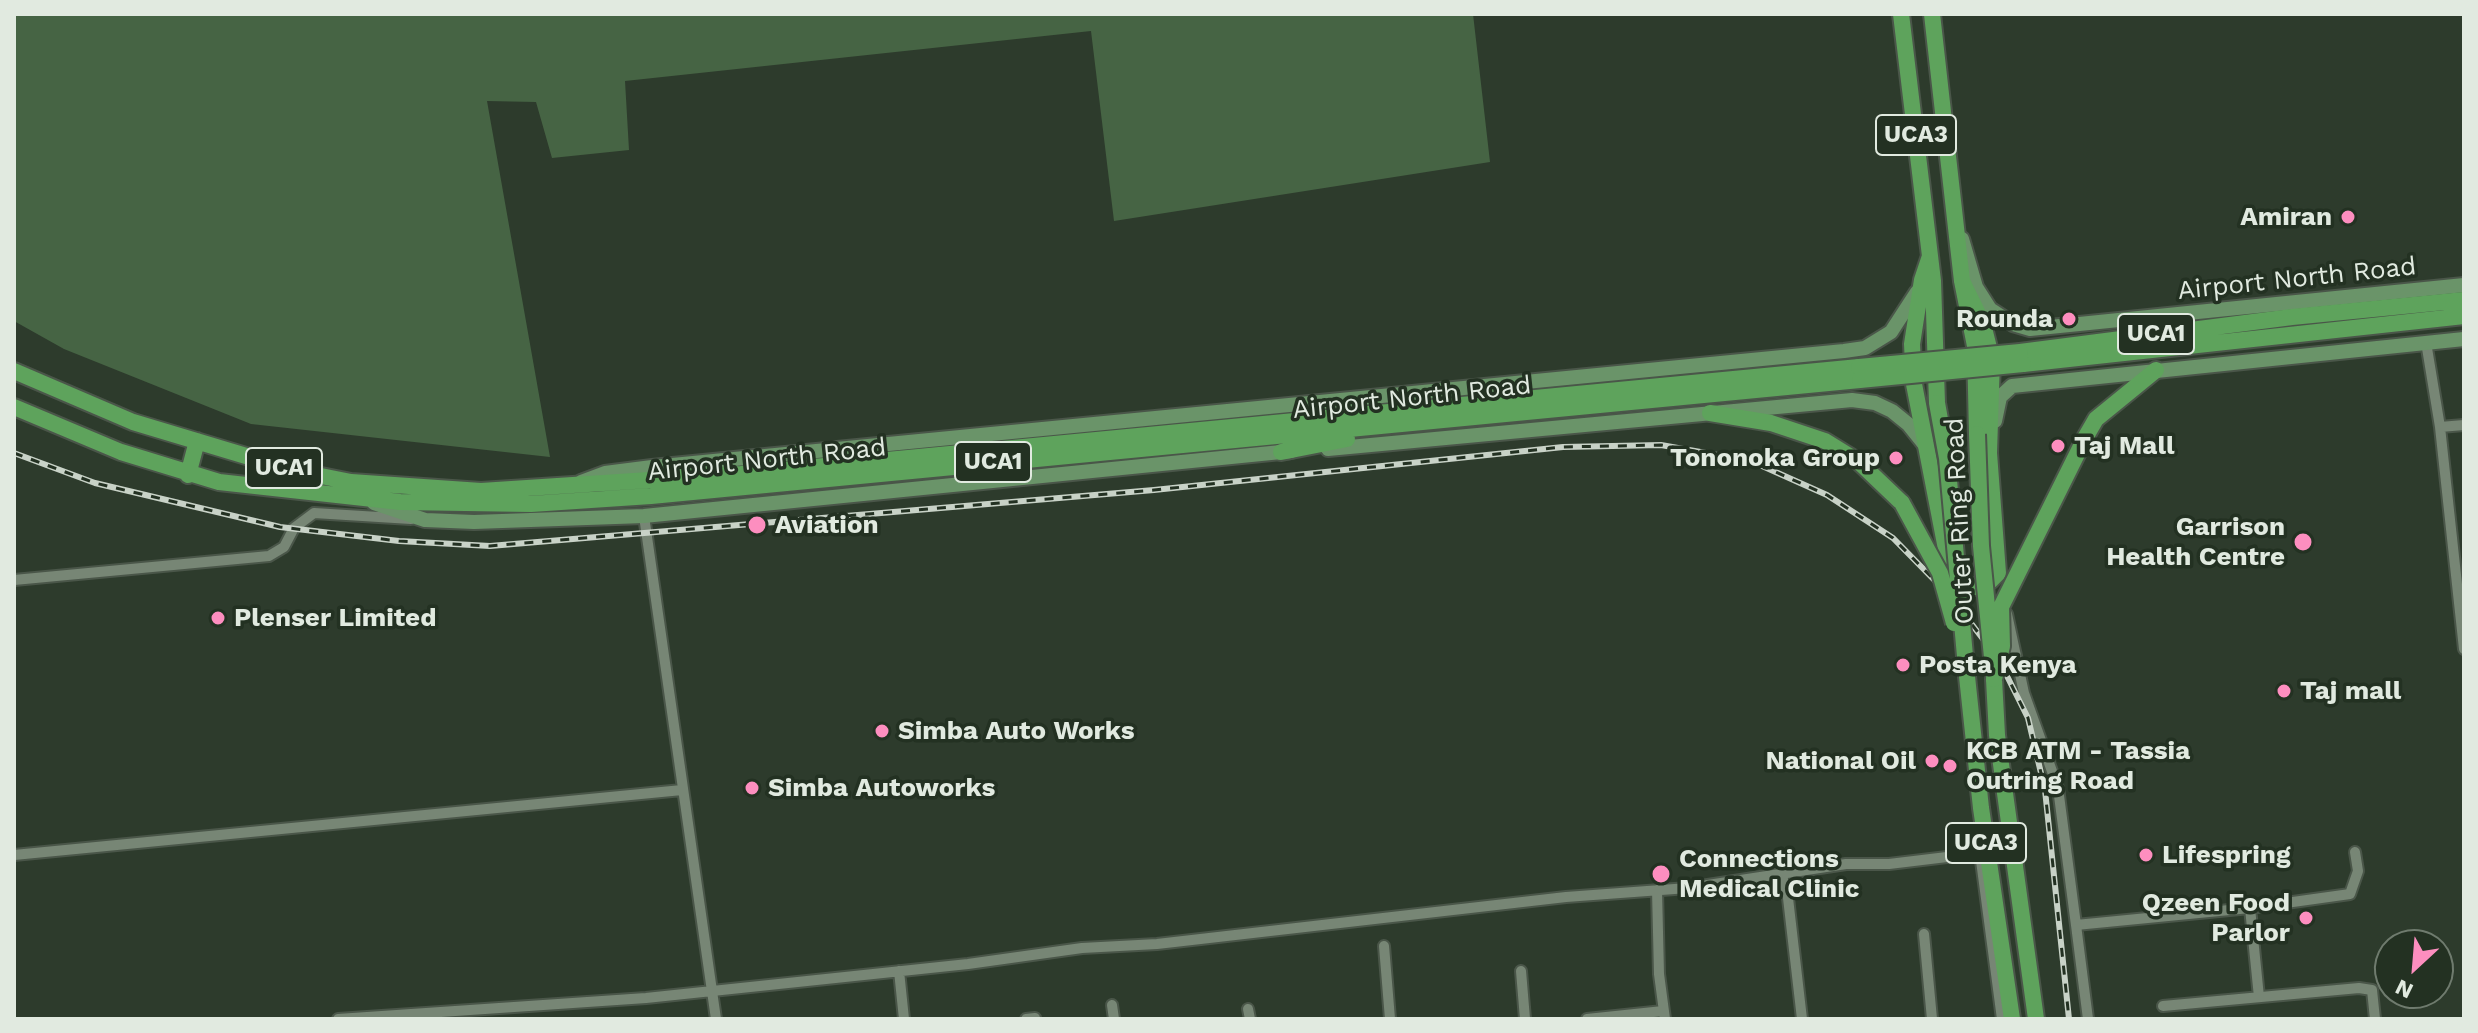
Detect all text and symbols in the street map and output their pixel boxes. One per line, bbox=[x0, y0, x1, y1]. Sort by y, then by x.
road number: UCA3 bbox=[1876, 115, 1956, 155]
place label: Amiran bbox=[2240, 201, 2332, 233]
marker: Amiran bbox=[2339, 208, 2357, 226]
street label: Airport North Road bbox=[2176, 251, 2418, 307]
place label: Rounda bbox=[1956, 303, 2053, 335]
marker: Rounda bbox=[2060, 310, 2078, 328]
road number: UCA1 bbox=[2118, 314, 2194, 354]
street label: Airport North Road bbox=[1291, 370, 1533, 426]
street label: Outer Ring Road bbox=[1939, 417, 1981, 625]
place label: Taj Mall bbox=[2074, 430, 2174, 462]
street label: Airport North Road bbox=[646, 432, 888, 488]
marker: Taj Mall bbox=[2049, 437, 2067, 455]
road number: UCA1 bbox=[955, 442, 1031, 482]
place label: Tononoka Group bbox=[1670, 442, 1880, 474]
road number: UCA1 bbox=[246, 448, 322, 488]
marker: Tononoka Group bbox=[1887, 449, 1905, 467]
place label: Aviation bbox=[775, 509, 879, 541]
place label: Garrison Health Centre bbox=[2106, 511, 2285, 572]
marker: Aviation bbox=[746, 514, 768, 536]
marker: Garrison Health Centre bbox=[2292, 531, 2314, 553]
place label: Plenser Limited bbox=[234, 602, 436, 634]
marker: Plenser Limited bbox=[209, 609, 227, 627]
place label: Posta Kenya bbox=[1919, 649, 2076, 681]
marker: Posta Kenya bbox=[1894, 656, 1912, 674]
place label: Taj mall bbox=[2300, 675, 2401, 707]
marker: Taj mall bbox=[2275, 682, 2293, 700]
place label: Simba Auto Works bbox=[898, 715, 1135, 747]
marker: Simba Auto Works bbox=[873, 722, 891, 740]
place label: KCB ATM - Tassia Outring Road bbox=[1966, 735, 2190, 796]
place label: National Oil bbox=[1765, 745, 1916, 777]
marker: National Oil bbox=[1923, 752, 1941, 770]
marker: KCB ATM - Tassia Outring Road bbox=[1941, 757, 1959, 775]
place label: Simba Autoworks bbox=[768, 772, 995, 804]
marker: Simba Autoworks bbox=[743, 779, 761, 797]
road number: UCA3 bbox=[1946, 823, 2026, 863]
place label: Lifespring bbox=[2162, 839, 2291, 871]
place label: Connections Medical Clinic bbox=[1679, 843, 1859, 904]
marker: Lifespring bbox=[2137, 846, 2155, 864]
marker: Connections Medical Clinic bbox=[1650, 863, 1672, 885]
place label: Qzeen Food Parlor bbox=[2142, 887, 2290, 948]
marker: Qzeen Food Parlor bbox=[2297, 909, 2315, 927]
north arrow bbox=[2374, 929, 2454, 1009]
text: N bbox=[2391, 974, 2417, 1004]

